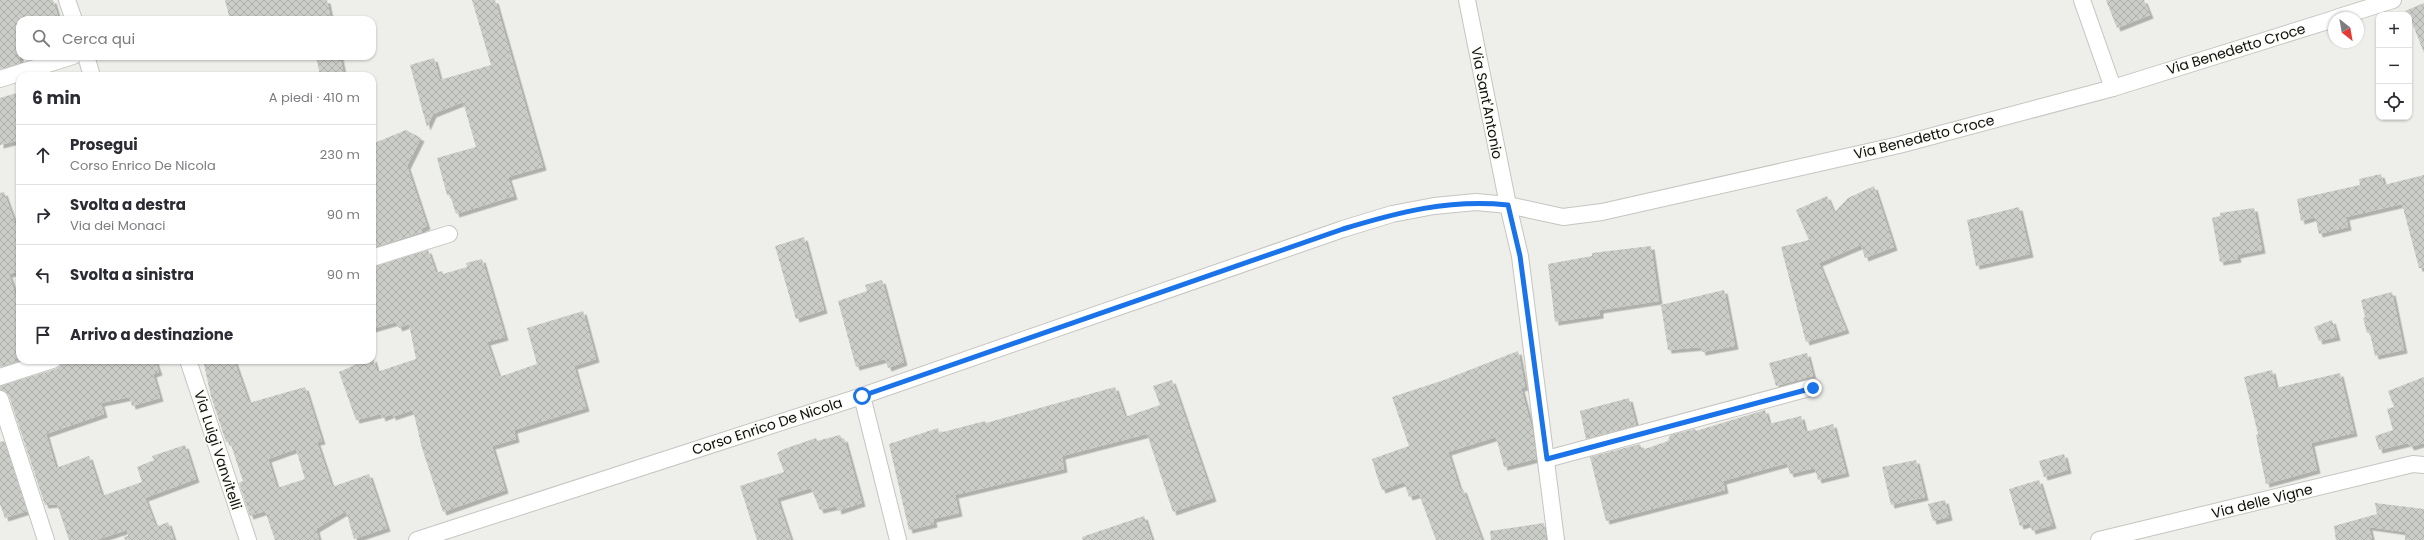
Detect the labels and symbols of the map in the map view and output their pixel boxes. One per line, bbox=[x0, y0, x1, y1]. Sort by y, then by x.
north arrow bbox=[2328, 12, 2364, 48]
street label: Via Benedetto Croce bbox=[2164, 18, 2308, 80]
street label: Via Sant'Antonio bbox=[1466, 45, 1508, 161]
street label: Via Benedetto Croce bbox=[1852, 110, 1997, 164]
route end bbox=[1804, 379, 1822, 397]
route start bbox=[853, 387, 871, 405]
street label: Via Luigi Vanvitelli bbox=[189, 388, 247, 512]
street label: Corso Enrico De Nicola bbox=[689, 392, 845, 460]
street label: Via delle Vigne bbox=[2209, 479, 2315, 523]

